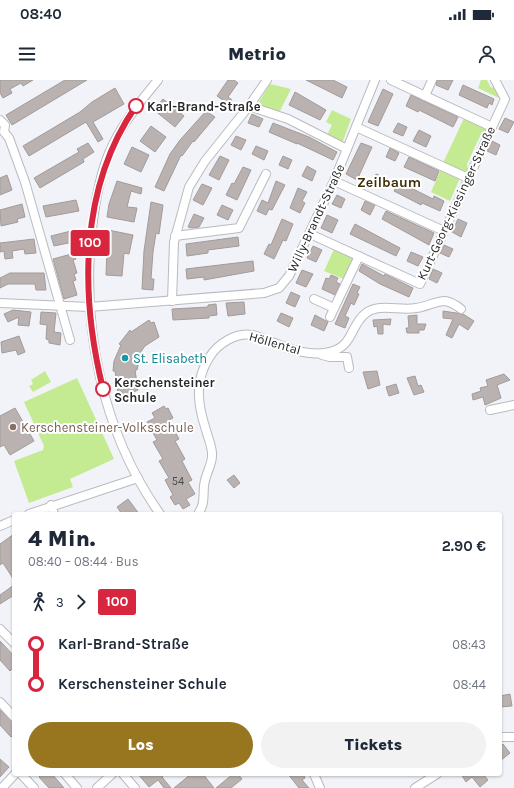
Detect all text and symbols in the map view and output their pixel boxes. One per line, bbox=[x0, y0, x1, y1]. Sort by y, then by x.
text: 08:40 bbox=[20, 5, 62, 23]
icon: menu bbox=[16, 43, 38, 65]
text: Metrio bbox=[228, 43, 286, 65]
icon: person bbox=[476, 43, 498, 65]
marker: Karl-Brand-Straße bbox=[128, 98, 144, 114]
place label: Karl-Brand-Straße bbox=[147, 99, 261, 114]
street label: Kurt-Georg-Kiesinger-Straße bbox=[414, 123, 498, 282]
street label: Willy-Brandt-Straße bbox=[284, 161, 348, 274]
district label: Zeilbaum bbox=[357, 174, 421, 191]
line badge: 100 bbox=[67, 230, 113, 256]
text: 100 bbox=[79, 234, 101, 251]
street label: Höllental bbox=[247, 328, 303, 358]
place label: St. Elisabeth bbox=[133, 351, 207, 366]
marker: St. Elisabeth bbox=[120, 353, 130, 363]
place label: Kerschensteiner Schule bbox=[114, 375, 215, 405]
marker: Kerschensteiner Schule bbox=[95, 381, 111, 397]
place label: Kerschensteiner-Volksschule bbox=[21, 420, 194, 435]
marker: Kerschensteiner-Volksschule bbox=[8, 422, 18, 432]
house number: 54 bbox=[172, 475, 184, 488]
text: 4 Min. bbox=[28, 526, 95, 552]
text: 2.90 € bbox=[442, 537, 486, 555]
text: 08:40 – 08:44 · Bus bbox=[28, 554, 139, 569]
icon: walk bbox=[28, 591, 50, 613]
icon: forward bbox=[70, 591, 92, 613]
text: 100 bbox=[106, 593, 128, 610]
text: 3 bbox=[56, 595, 64, 610]
text: Karl-Brand-Straße bbox=[58, 635, 189, 653]
text: 08:43 bbox=[452, 637, 486, 652]
text: Kerschensteiner Schule bbox=[58, 675, 227, 693]
text: 08:44 bbox=[453, 677, 486, 692]
button: Los bbox=[28, 722, 253, 768]
button: Tickets bbox=[261, 722, 486, 768]

